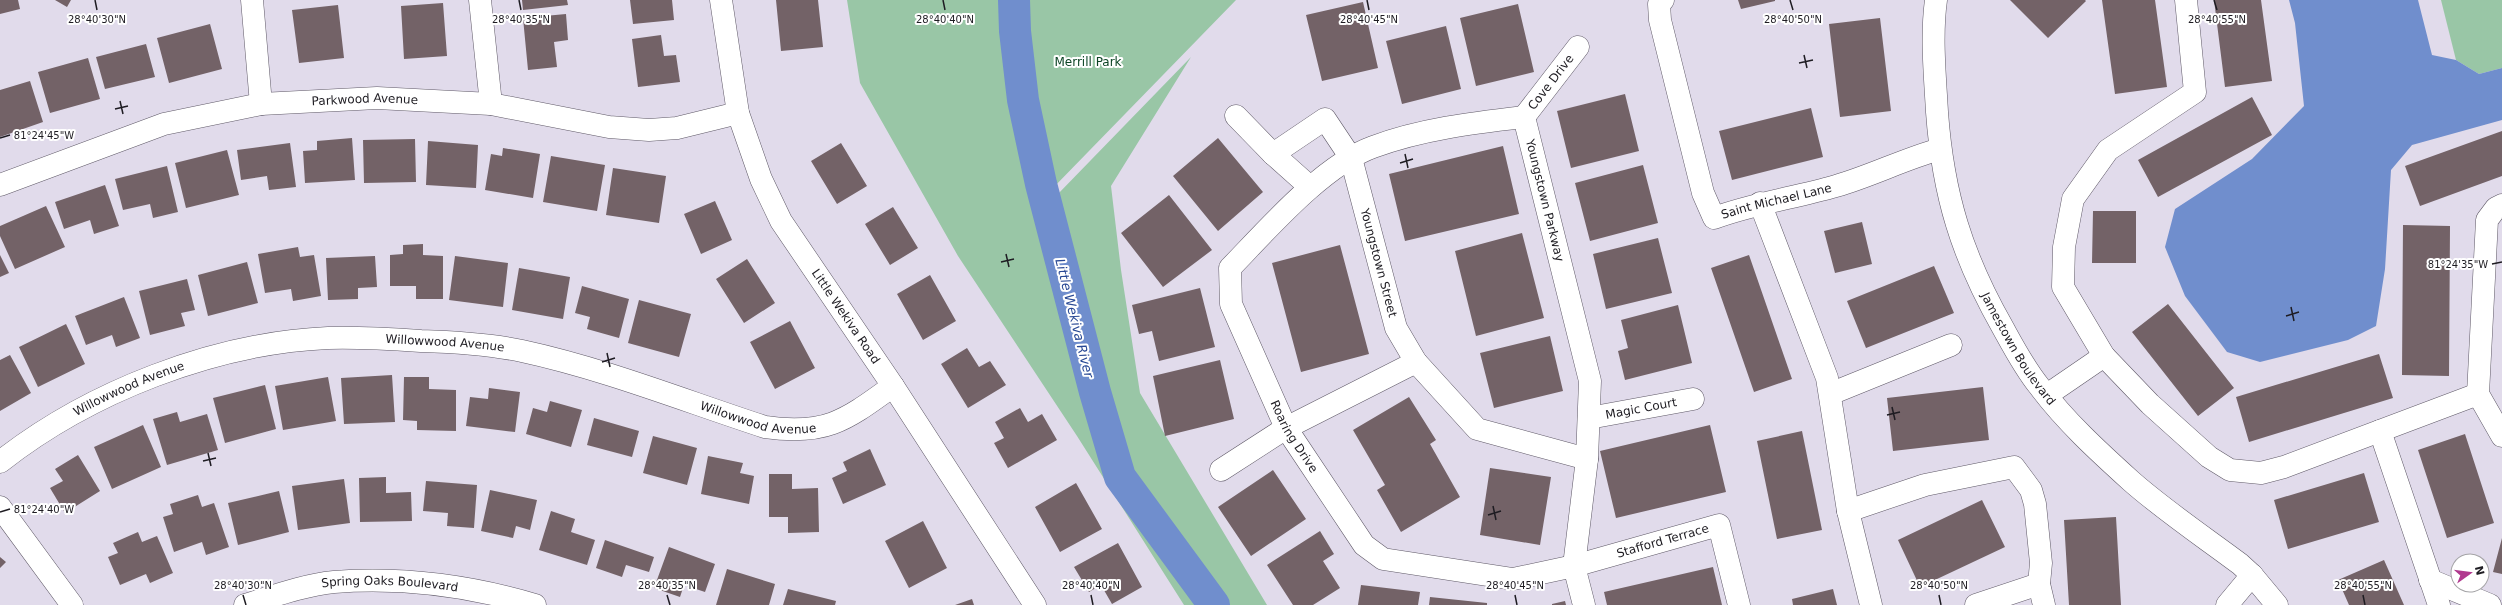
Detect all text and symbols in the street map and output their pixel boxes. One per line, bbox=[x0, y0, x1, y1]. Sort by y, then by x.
text: 28°40'30"N bbox=[68, 14, 126, 25]
text: 28°40'35"N bbox=[492, 14, 550, 25]
text: 28°40'40"N bbox=[916, 14, 974, 25]
text: 28°40'45"N bbox=[1340, 14, 1398, 25]
text: 28°40'50"N bbox=[1764, 14, 1822, 25]
text: 28°40'55"N bbox=[2188, 14, 2246, 25]
street label: Cove Drive bbox=[1525, 52, 1577, 113]
park label: Merrill Park bbox=[1054, 55, 1122, 69]
street label: Parkwood Avenue bbox=[311, 91, 418, 108]
text: 81°24'45"W bbox=[14, 130, 74, 141]
street label: Youngstown Parkway bbox=[1523, 137, 1567, 263]
street label: Saint Michael Lane bbox=[1719, 181, 1833, 222]
street label: Youngstown Street bbox=[1357, 206, 1400, 319]
water label: Little Wekiva River bbox=[1052, 257, 1097, 381]
text: 81°24'35"W bbox=[2428, 259, 2488, 270]
street label: Little Wekiva Road bbox=[809, 266, 883, 366]
street label: Jamestown Boulevard bbox=[1978, 289, 2058, 408]
street label: Willowwood Avenue bbox=[385, 332, 505, 355]
street label: Willowwood Avenue bbox=[71, 359, 186, 419]
street label: Magic Court bbox=[1604, 395, 1678, 422]
street label: Roaring Drive bbox=[1268, 398, 1321, 475]
street label: Willowwood Avenue bbox=[698, 399, 817, 437]
text: 81°24'40"W bbox=[14, 504, 74, 515]
street label: Stafford Terrace bbox=[1615, 521, 1710, 561]
north arrow bbox=[2450, 553, 2490, 593]
text: N bbox=[2472, 565, 2487, 577]
street label: Spring Oaks Boulevard bbox=[320, 574, 459, 595]
text: 28°40'30"N bbox=[214, 580, 272, 591]
text: 28°40'35"N bbox=[638, 580, 696, 591]
text: 28°40'40"N bbox=[1062, 580, 1120, 591]
text: 28°40'45"N bbox=[1486, 580, 1544, 591]
text: 28°40'50"N bbox=[1910, 580, 1968, 591]
text: 28°40'55"N bbox=[2334, 580, 2392, 591]

